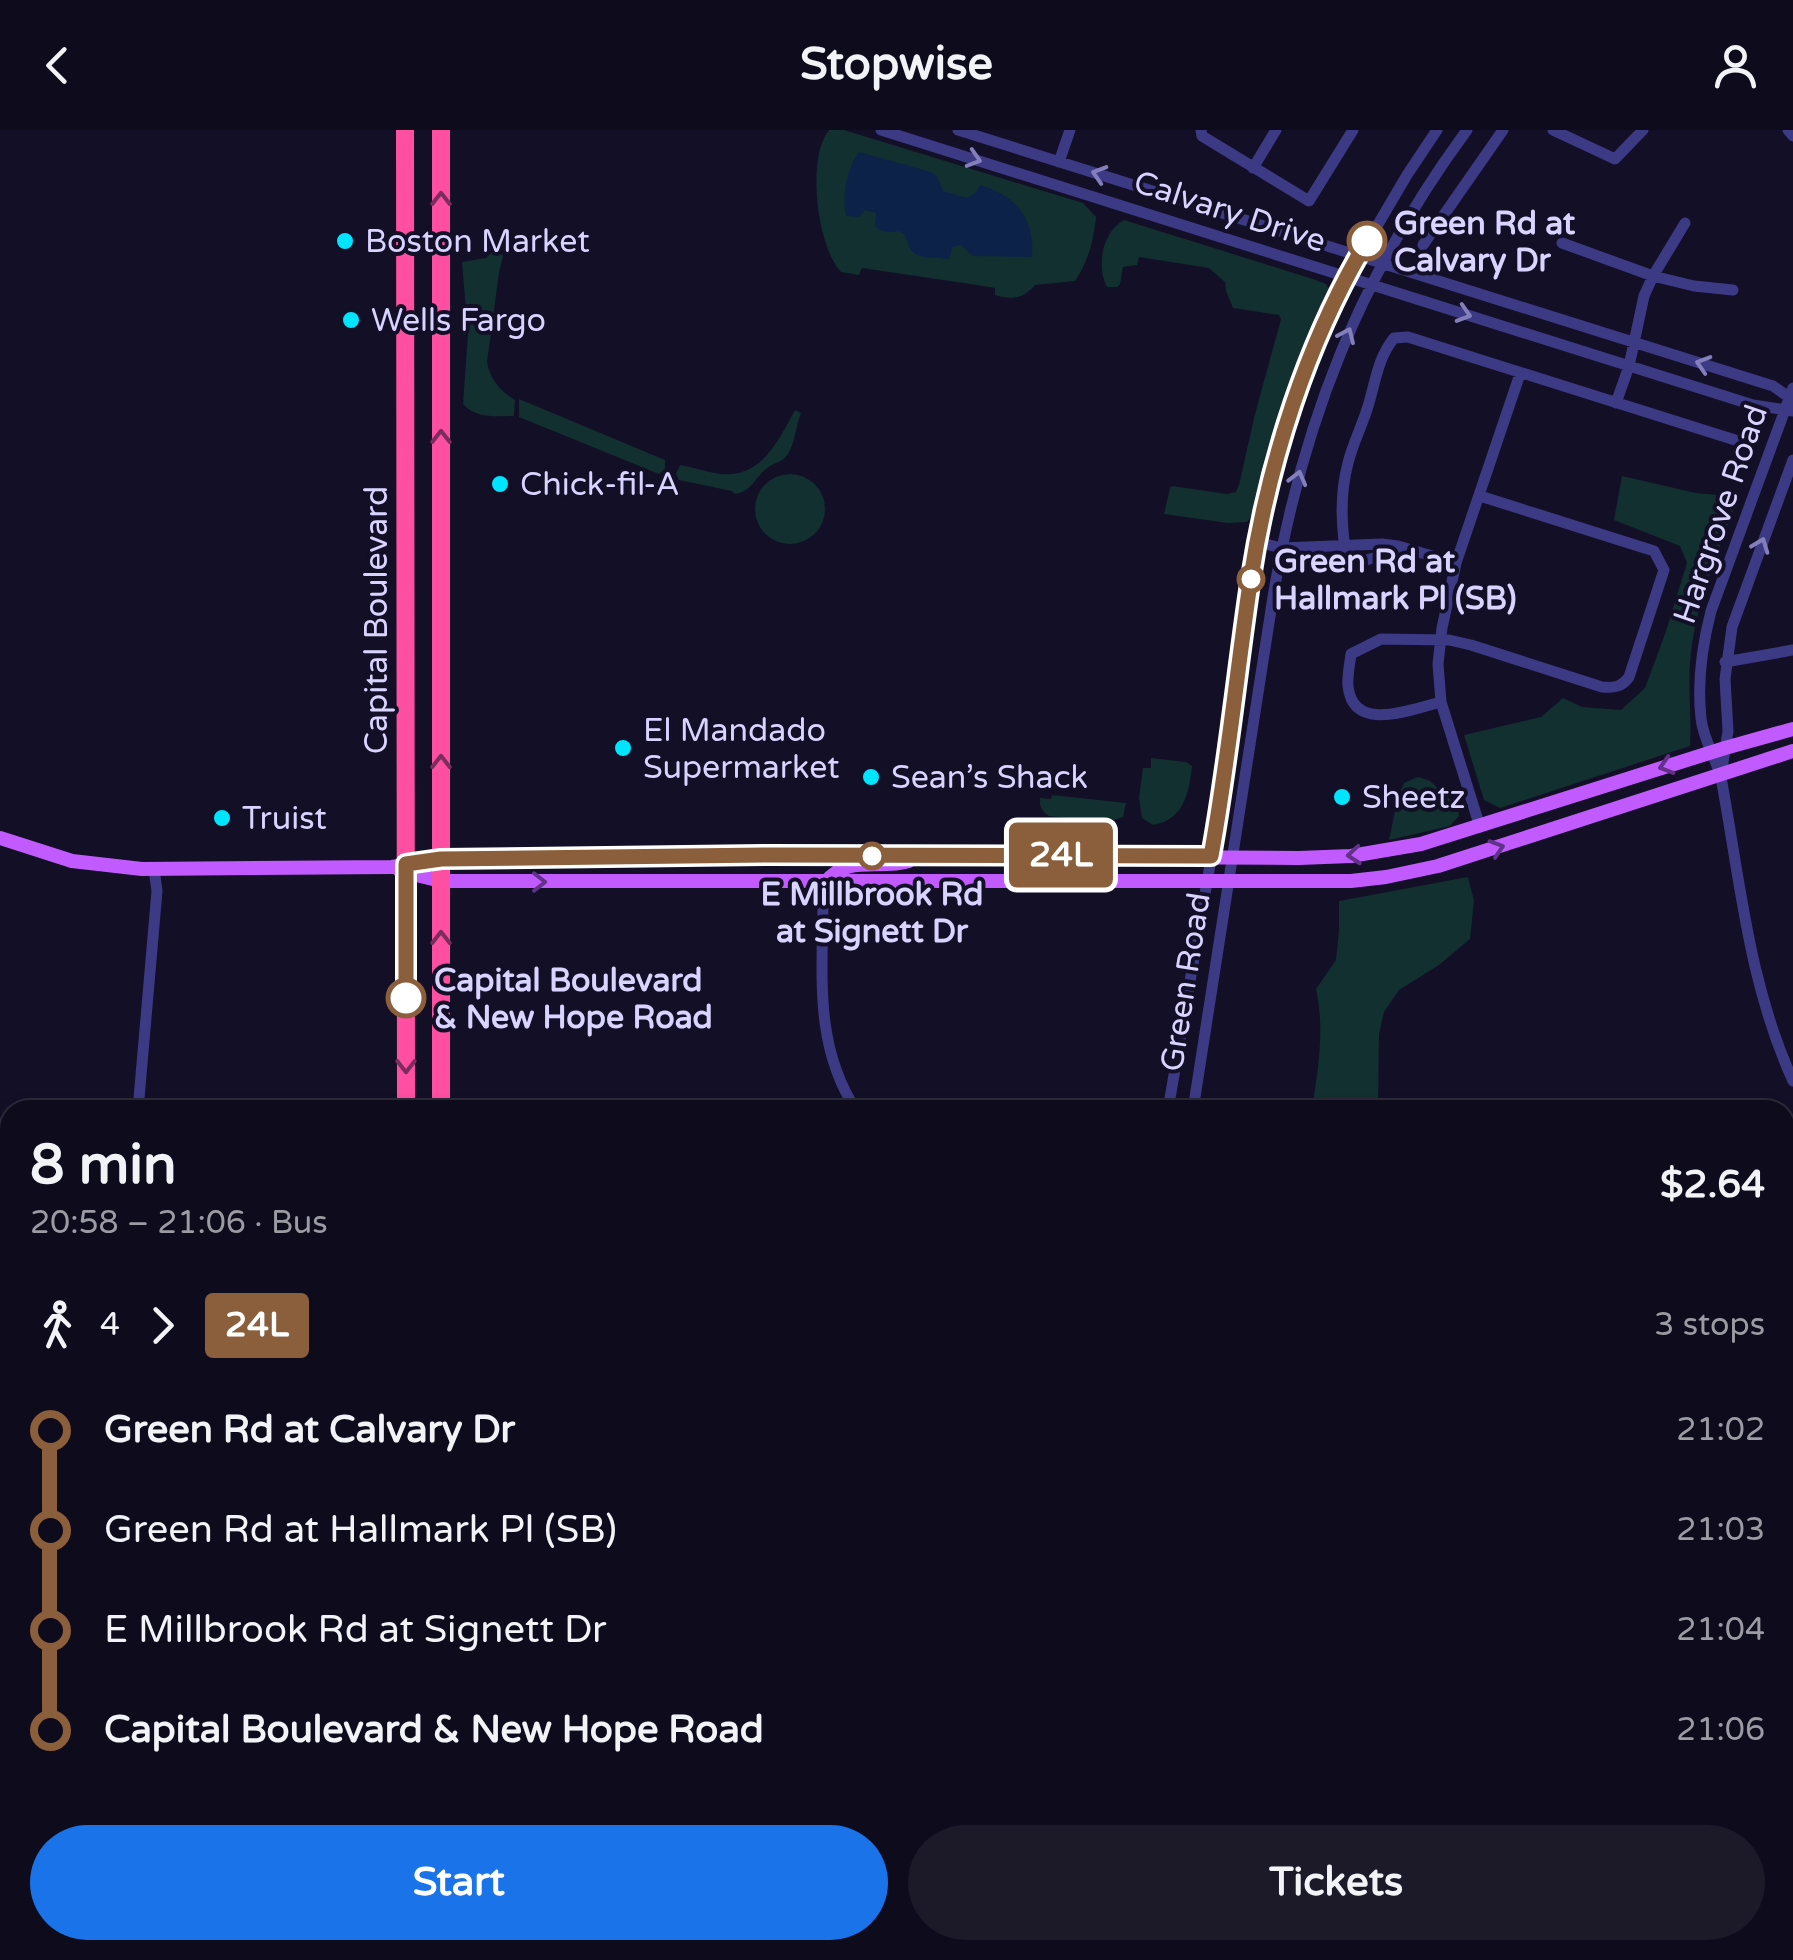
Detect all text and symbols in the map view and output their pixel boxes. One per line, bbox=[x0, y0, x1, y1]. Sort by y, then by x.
icon: back bbox=[30, 38, 85, 93]
text: Stopwise bbox=[800, 38, 993, 92]
icon: person bbox=[1708, 38, 1763, 93]
one-way arrow bbox=[964, 148, 981, 168]
street label: Calvary Drive bbox=[1129, 163, 1330, 261]
one-way arrow bbox=[1091, 165, 1108, 186]
one-way arrow bbox=[430, 191, 452, 206]
place label: Green Rd at Calvary Dr bbox=[1394, 205, 1576, 280]
marker: Green Rd at Calvary Dr bbox=[1348, 222, 1386, 260]
place label: Boston Market bbox=[365, 223, 590, 261]
marker: Boston Market bbox=[334, 230, 356, 252]
place label: Wells Fargo bbox=[371, 302, 546, 340]
one-way arrow bbox=[1455, 302, 1472, 323]
marker: Wells Fargo bbox=[340, 309, 362, 331]
one-way arrow bbox=[1335, 327, 1355, 345]
one-way arrow bbox=[1696, 355, 1713, 376]
street label: Hargrove Road bbox=[1666, 400, 1776, 629]
one-way arrow bbox=[430, 428, 452, 444]
place label: Chick-fil-A bbox=[520, 466, 680, 504]
one-way arrow bbox=[1286, 470, 1307, 487]
marker: Chick-fil-A bbox=[489, 473, 511, 495]
street label: Capital Boulevard bbox=[358, 486, 396, 754]
one-way arrow bbox=[1749, 537, 1770, 554]
place label: Green Rd at Hallmark Pl (SB) bbox=[1274, 543, 1516, 618]
marker: Green Rd at Hallmark Pl (SB) bbox=[1238, 566, 1264, 592]
place label: El Mandado Supermarket bbox=[643, 712, 840, 787]
marker: El Mandado Supermarket bbox=[612, 737, 634, 759]
one-way arrow bbox=[430, 753, 452, 768]
one-way arrow bbox=[1658, 755, 1675, 775]
place label: Sean’s Shack bbox=[891, 759, 1088, 797]
marker: Sean’s Shack bbox=[860, 766, 882, 788]
place label: Sheetz bbox=[1362, 779, 1465, 817]
marker: Sheetz bbox=[1331, 786, 1353, 808]
place label: Truist bbox=[242, 800, 327, 838]
marker: Truist bbox=[211, 807, 233, 829]
line badge: 24L bbox=[1004, 822, 1118, 888]
text: 24L bbox=[1029, 834, 1093, 876]
one-way arrow bbox=[1488, 839, 1505, 859]
marker: E Millbrook Rd at Signett Dr bbox=[859, 843, 885, 869]
one-way arrow bbox=[1346, 843, 1362, 865]
one-way arrow bbox=[532, 871, 547, 893]
place label: E Millbrook Rd at Signett Dr bbox=[761, 876, 983, 951]
street label: Green Road bbox=[1153, 890, 1219, 1074]
one-way arrow bbox=[430, 930, 452, 946]
place label: Capital Boulevard & New Hope Road bbox=[434, 962, 713, 1037]
marker: Capital Boulevard & New Hope Road bbox=[387, 979, 425, 1017]
one-way arrow bbox=[395, 1060, 417, 1075]
text: 8 min bbox=[30, 1133, 177, 1199]
text: $2.64 bbox=[1660, 1162, 1765, 1208]
text: 20:58 – 21:06 · Bus bbox=[30, 1204, 328, 1242]
icon: walk bbox=[30, 1298, 85, 1353]
icon: forward bbox=[135, 1298, 190, 1353]
text: 24L bbox=[225, 1304, 289, 1346]
text: 4 bbox=[100, 1306, 120, 1344]
text: 3 stops bbox=[1654, 1306, 1765, 1344]
text: Green Rd at Calvary Dr bbox=[104, 1407, 515, 1453]
text: 21:02 bbox=[1676, 1411, 1765, 1449]
text: Green Rd at Hallmark Pl (SB) bbox=[104, 1507, 617, 1553]
text: 21:03 bbox=[1676, 1511, 1765, 1549]
text: E Millbrook Rd at Signett Dr bbox=[104, 1607, 607, 1653]
text: 21:04 bbox=[1676, 1611, 1765, 1649]
text: Capital Boulevard & New Hope Road bbox=[104, 1707, 764, 1753]
text: 21:06 bbox=[1676, 1711, 1765, 1749]
button: Start bbox=[30, 1825, 888, 1940]
button: Tickets bbox=[908, 1825, 1765, 1940]

